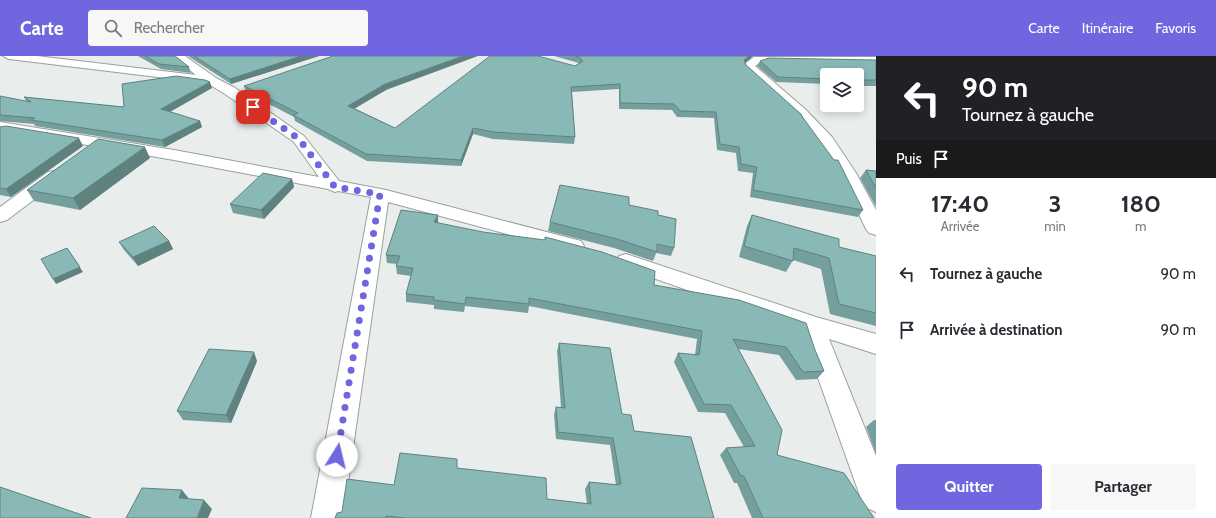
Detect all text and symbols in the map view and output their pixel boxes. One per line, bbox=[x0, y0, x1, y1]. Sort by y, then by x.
search box bbox=[88, 10, 368, 46]
text: Carte bbox=[20, 17, 64, 40]
icon: search bbox=[102, 17, 124, 39]
text: Rechercher bbox=[134, 19, 205, 37]
text: Carte bbox=[1028, 19, 1060, 37]
text: Itinéraire bbox=[1082, 19, 1133, 37]
text: Favoris bbox=[1155, 19, 1196, 37]
map controls bbox=[820, 68, 864, 112]
button: layers bbox=[820, 68, 864, 112]
text: 90 m bbox=[962, 70, 1028, 104]
icon: left bbox=[896, 72, 948, 124]
pin bbox=[236, 90, 270, 124]
icon: arrive bbox=[242, 96, 264, 118]
text: Tournez à gauche bbox=[962, 104, 1094, 126]
icon: arrive bbox=[930, 148, 952, 170]
text: Puis bbox=[896, 150, 922, 168]
text: 17:40 bbox=[931, 189, 989, 218]
text: 3 bbox=[1049, 189, 1061, 218]
text: 180 bbox=[1121, 189, 1161, 218]
text: Arrivée bbox=[941, 218, 979, 234]
text: min bbox=[1044, 218, 1066, 234]
text: m bbox=[1135, 218, 1147, 234]
icon: left bbox=[896, 263, 918, 285]
text: Tournez à gauche bbox=[930, 265, 1042, 283]
text: 90 m bbox=[1160, 265, 1196, 283]
icon: arrive bbox=[896, 319, 918, 341]
text: Arrivée à destination bbox=[930, 321, 1062, 339]
text: 90 m bbox=[1160, 321, 1196, 339]
position arrow bbox=[316, 435, 358, 477]
button: Quitter bbox=[896, 464, 1042, 510]
button: Partager bbox=[1050, 464, 1196, 510]

